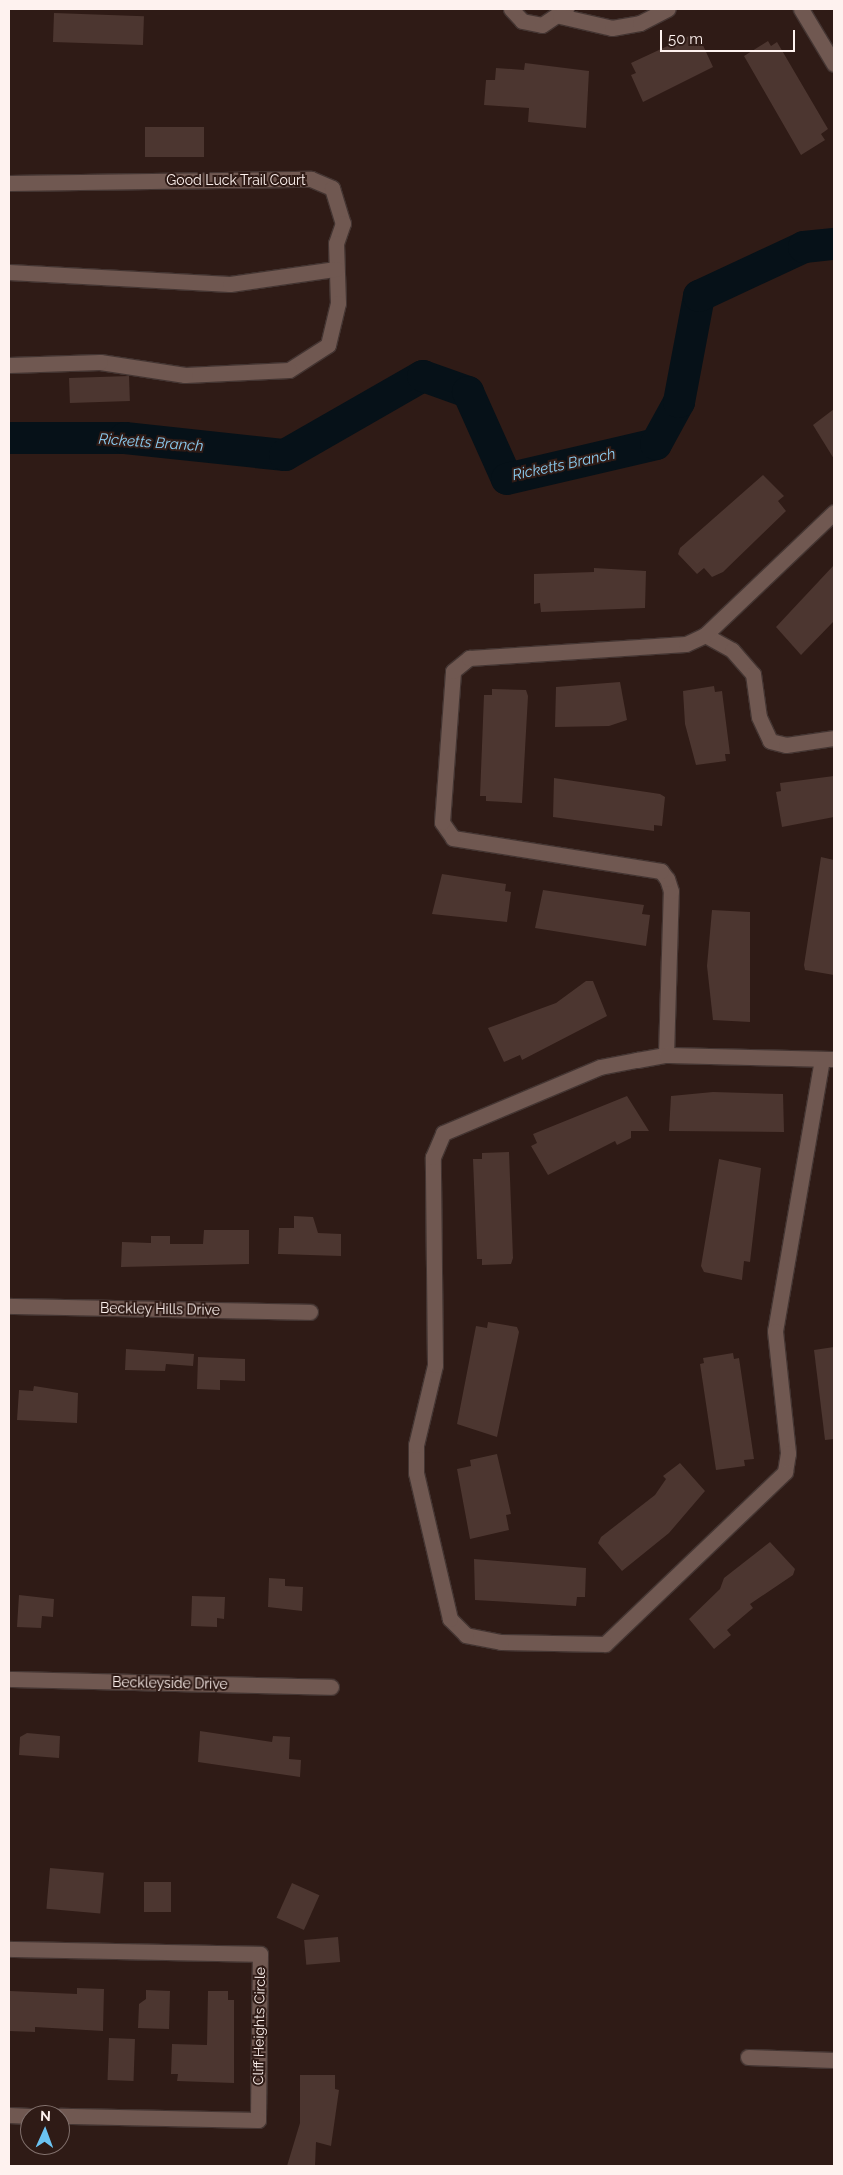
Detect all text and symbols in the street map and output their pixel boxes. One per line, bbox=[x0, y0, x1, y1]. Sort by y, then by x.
scale bar bbox=[663, 20, 798, 52]
text: 50 m bbox=[668, 30, 703, 48]
street label: Good Luck Trail Court bbox=[166, 172, 306, 188]
water label: Ricketts Branch bbox=[98, 430, 204, 456]
water label: Ricketts Branch bbox=[511, 445, 617, 485]
street label: Beckley Hills Drive bbox=[100, 1300, 220, 1318]
street label: Beckleyside Drive bbox=[112, 1674, 228, 1692]
street label: Cliff Heights Circle bbox=[250, 1967, 268, 2085]
north arrow bbox=[20, 2105, 70, 2155]
text: N bbox=[40, 2108, 51, 2124]

